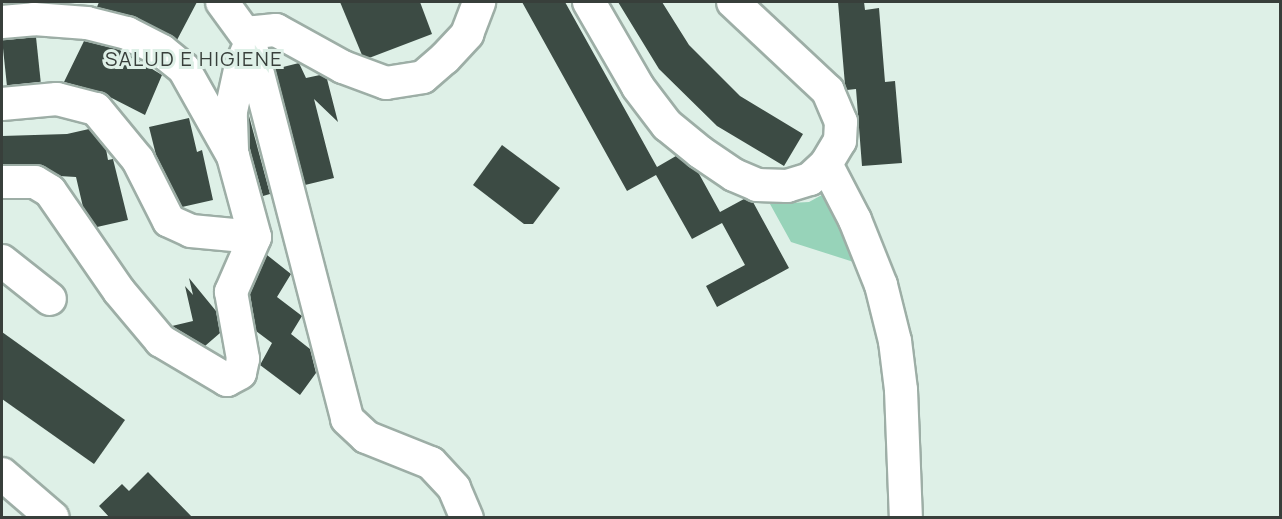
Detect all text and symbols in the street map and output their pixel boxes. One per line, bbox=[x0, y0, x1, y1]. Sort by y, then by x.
district label: SALUD E HIGIENE bbox=[105, 46, 283, 70]

